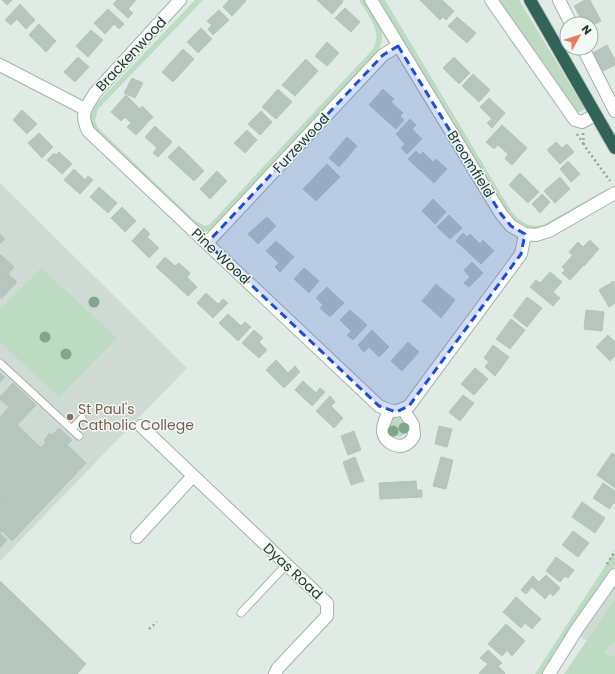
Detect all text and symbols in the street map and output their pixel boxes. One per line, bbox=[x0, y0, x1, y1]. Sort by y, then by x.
street label: Brackenwood bbox=[91, 12, 171, 96]
north arrow bbox=[559, 16, 599, 56]
text: N bbox=[578, 21, 596, 38]
street label: Furzewood bbox=[268, 109, 334, 177]
street label: Broomfield bbox=[442, 127, 500, 201]
street label: Pine Wood bbox=[187, 223, 255, 289]
place label: St Paul's Catholic College bbox=[78, 399, 194, 435]
marker: St Paul's Catholic College bbox=[65, 412, 75, 422]
street label: Dyas Road bbox=[259, 538, 327, 604]

